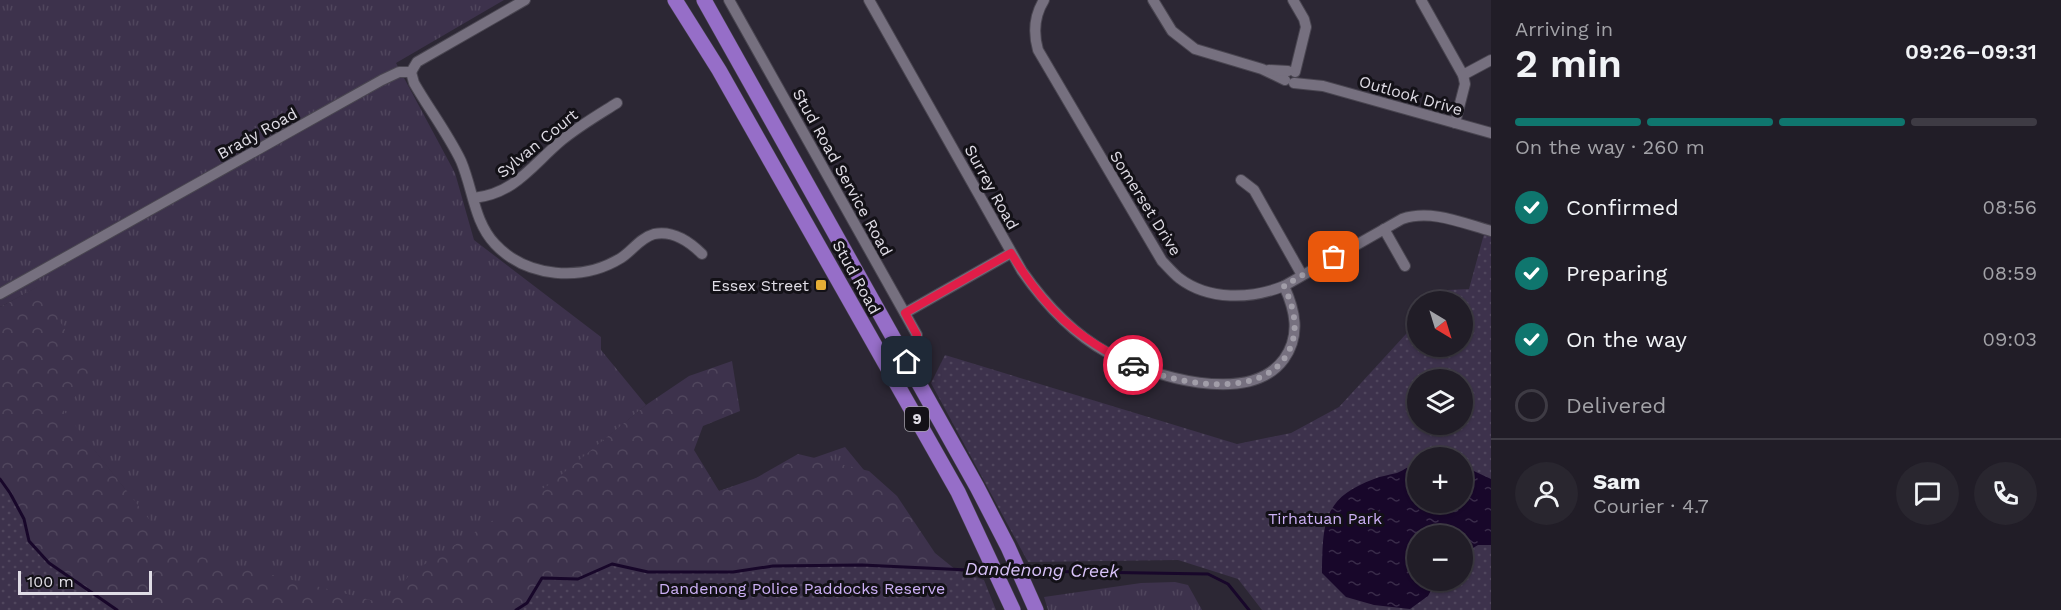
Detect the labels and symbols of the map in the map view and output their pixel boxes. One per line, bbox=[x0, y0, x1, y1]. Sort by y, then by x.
street label: Outlook Drive bbox=[1357, 72, 1465, 119]
street label: Stud Road Service Road bbox=[789, 85, 896, 259]
street label: Brady Road bbox=[214, 104, 300, 163]
street label: Sylvan Court bbox=[493, 105, 582, 182]
street label: Surrey Road bbox=[960, 141, 1023, 233]
street label: Somerset Drive bbox=[1106, 147, 1185, 259]
pin bbox=[1308, 231, 1359, 282]
street label: Stud Road bbox=[829, 237, 885, 317]
place label: Essex Street bbox=[711, 276, 809, 295]
marker: Essex Street bbox=[814, 278, 828, 292]
north arrow bbox=[1407, 291, 1473, 357]
courier bbox=[1103, 335, 1163, 395]
pin bbox=[881, 336, 932, 387]
road number: 9 bbox=[905, 407, 929, 431]
park label: Tirhatuan Park bbox=[1268, 509, 1382, 528]
water label: Dandenong Creek bbox=[965, 558, 1121, 581]
scale bar bbox=[18, 568, 152, 596]
park label: Dandenong Police Paddocks Reserve bbox=[659, 579, 945, 598]

